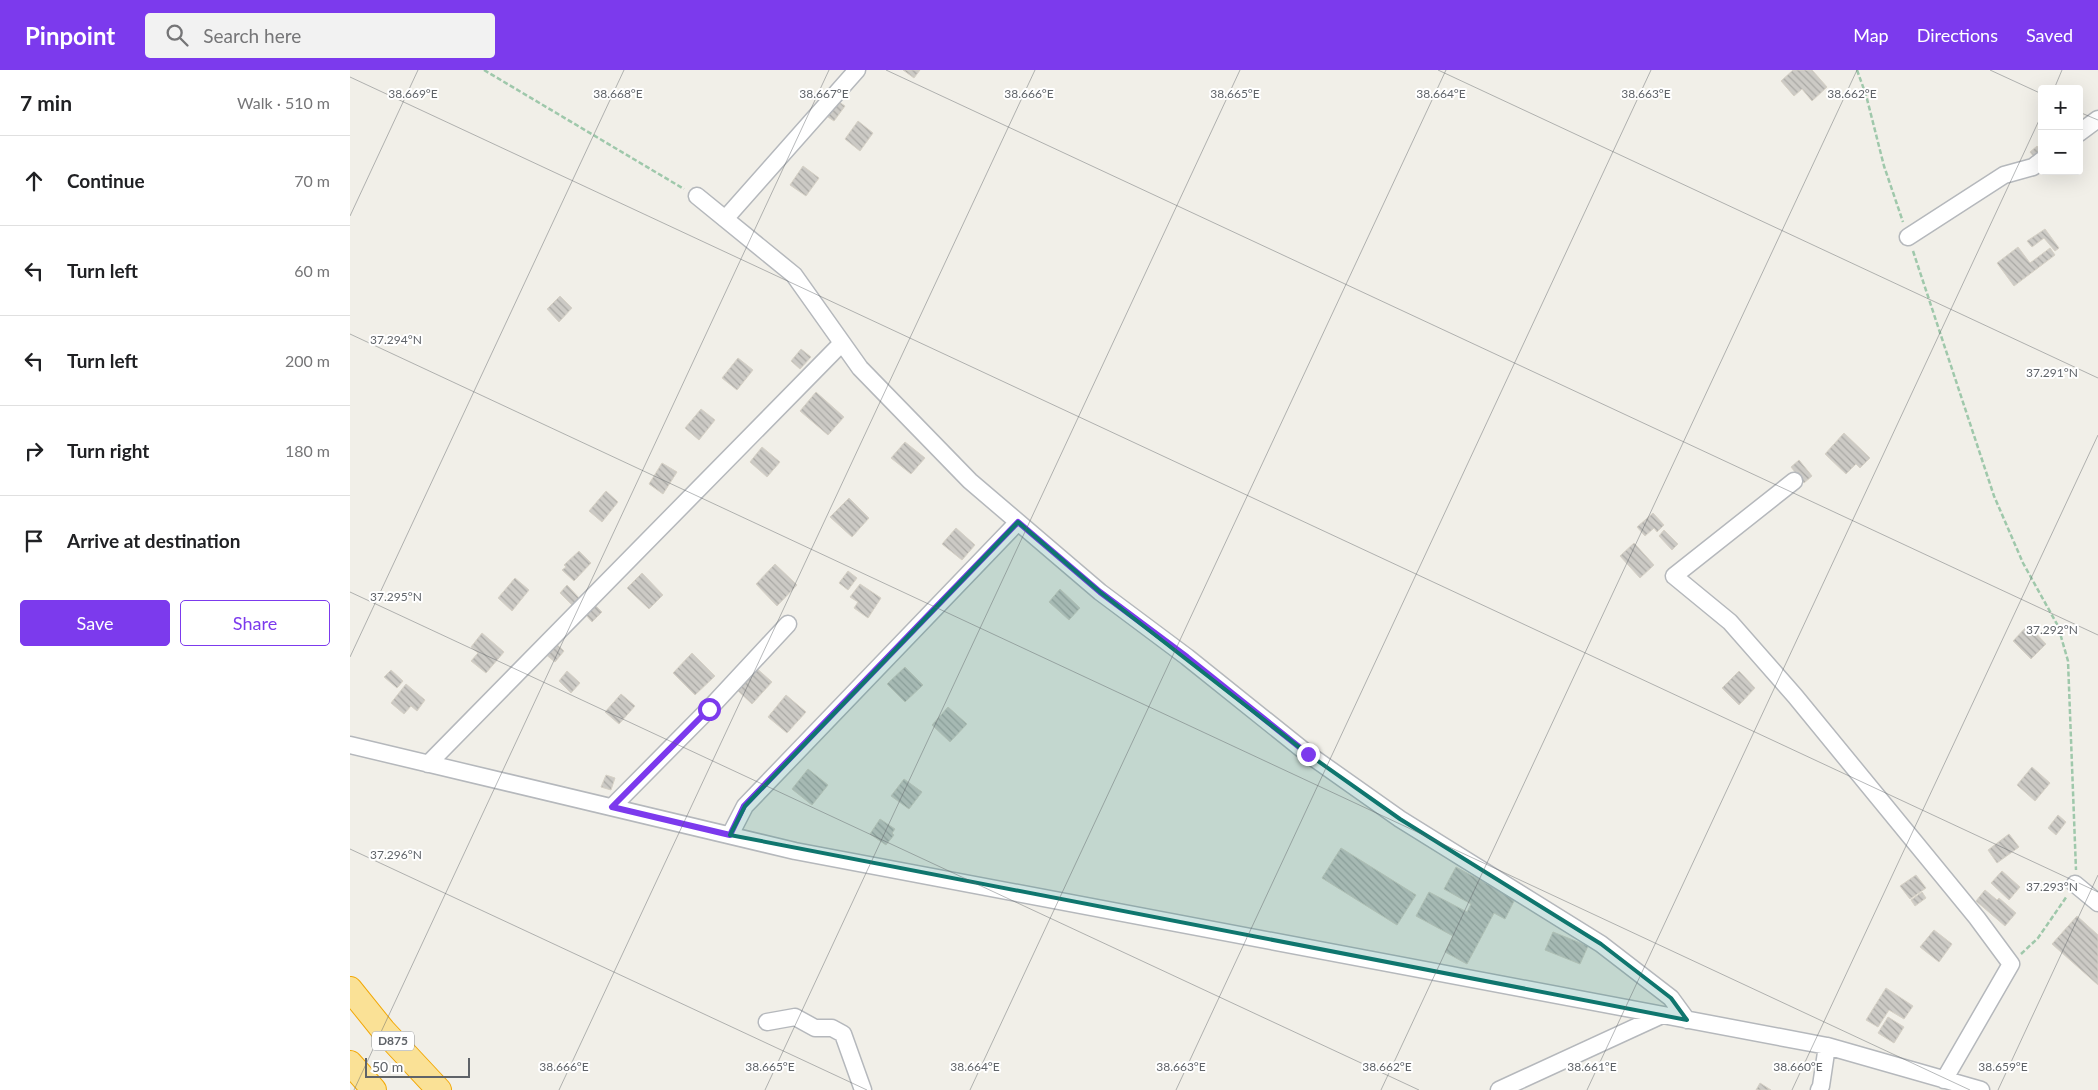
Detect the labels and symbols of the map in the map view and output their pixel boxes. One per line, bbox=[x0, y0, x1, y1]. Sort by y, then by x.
text: 38.669°E bbox=[388, 86, 438, 101]
text: 38.668°E bbox=[593, 86, 643, 101]
text: 38.667°E bbox=[799, 86, 849, 101]
text: 38.666°E bbox=[1004, 86, 1054, 101]
text: 38.665°E bbox=[1210, 86, 1260, 101]
text: 38.664°E bbox=[1416, 86, 1466, 101]
text: 38.663°E bbox=[1621, 86, 1671, 101]
text: 38.662°E bbox=[1827, 86, 1877, 101]
text: 37.294°N bbox=[370, 332, 422, 347]
text: 37.291°N bbox=[2026, 365, 2078, 380]
text: 37.295°N bbox=[370, 589, 422, 604]
text: 37.292°N bbox=[2026, 622, 2078, 637]
route start bbox=[698, 698, 721, 721]
route end bbox=[1297, 743, 1320, 766]
text: 37.296°N bbox=[370, 847, 422, 862]
text: 37.293°N bbox=[2026, 879, 2078, 894]
road number: D875 bbox=[372, 1031, 414, 1050]
scale bar bbox=[365, 1055, 470, 1078]
text: 38.666°E bbox=[539, 1059, 589, 1074]
text: 38.665°E bbox=[745, 1059, 795, 1074]
text: 38.664°E bbox=[950, 1059, 1000, 1074]
text: 38.663°E bbox=[1156, 1059, 1206, 1074]
text: 38.662°E bbox=[1362, 1059, 1412, 1074]
text: 38.661°E bbox=[1567, 1059, 1617, 1074]
text: 38.660°E bbox=[1773, 1059, 1823, 1074]
text: 38.659°E bbox=[1978, 1059, 2028, 1074]

